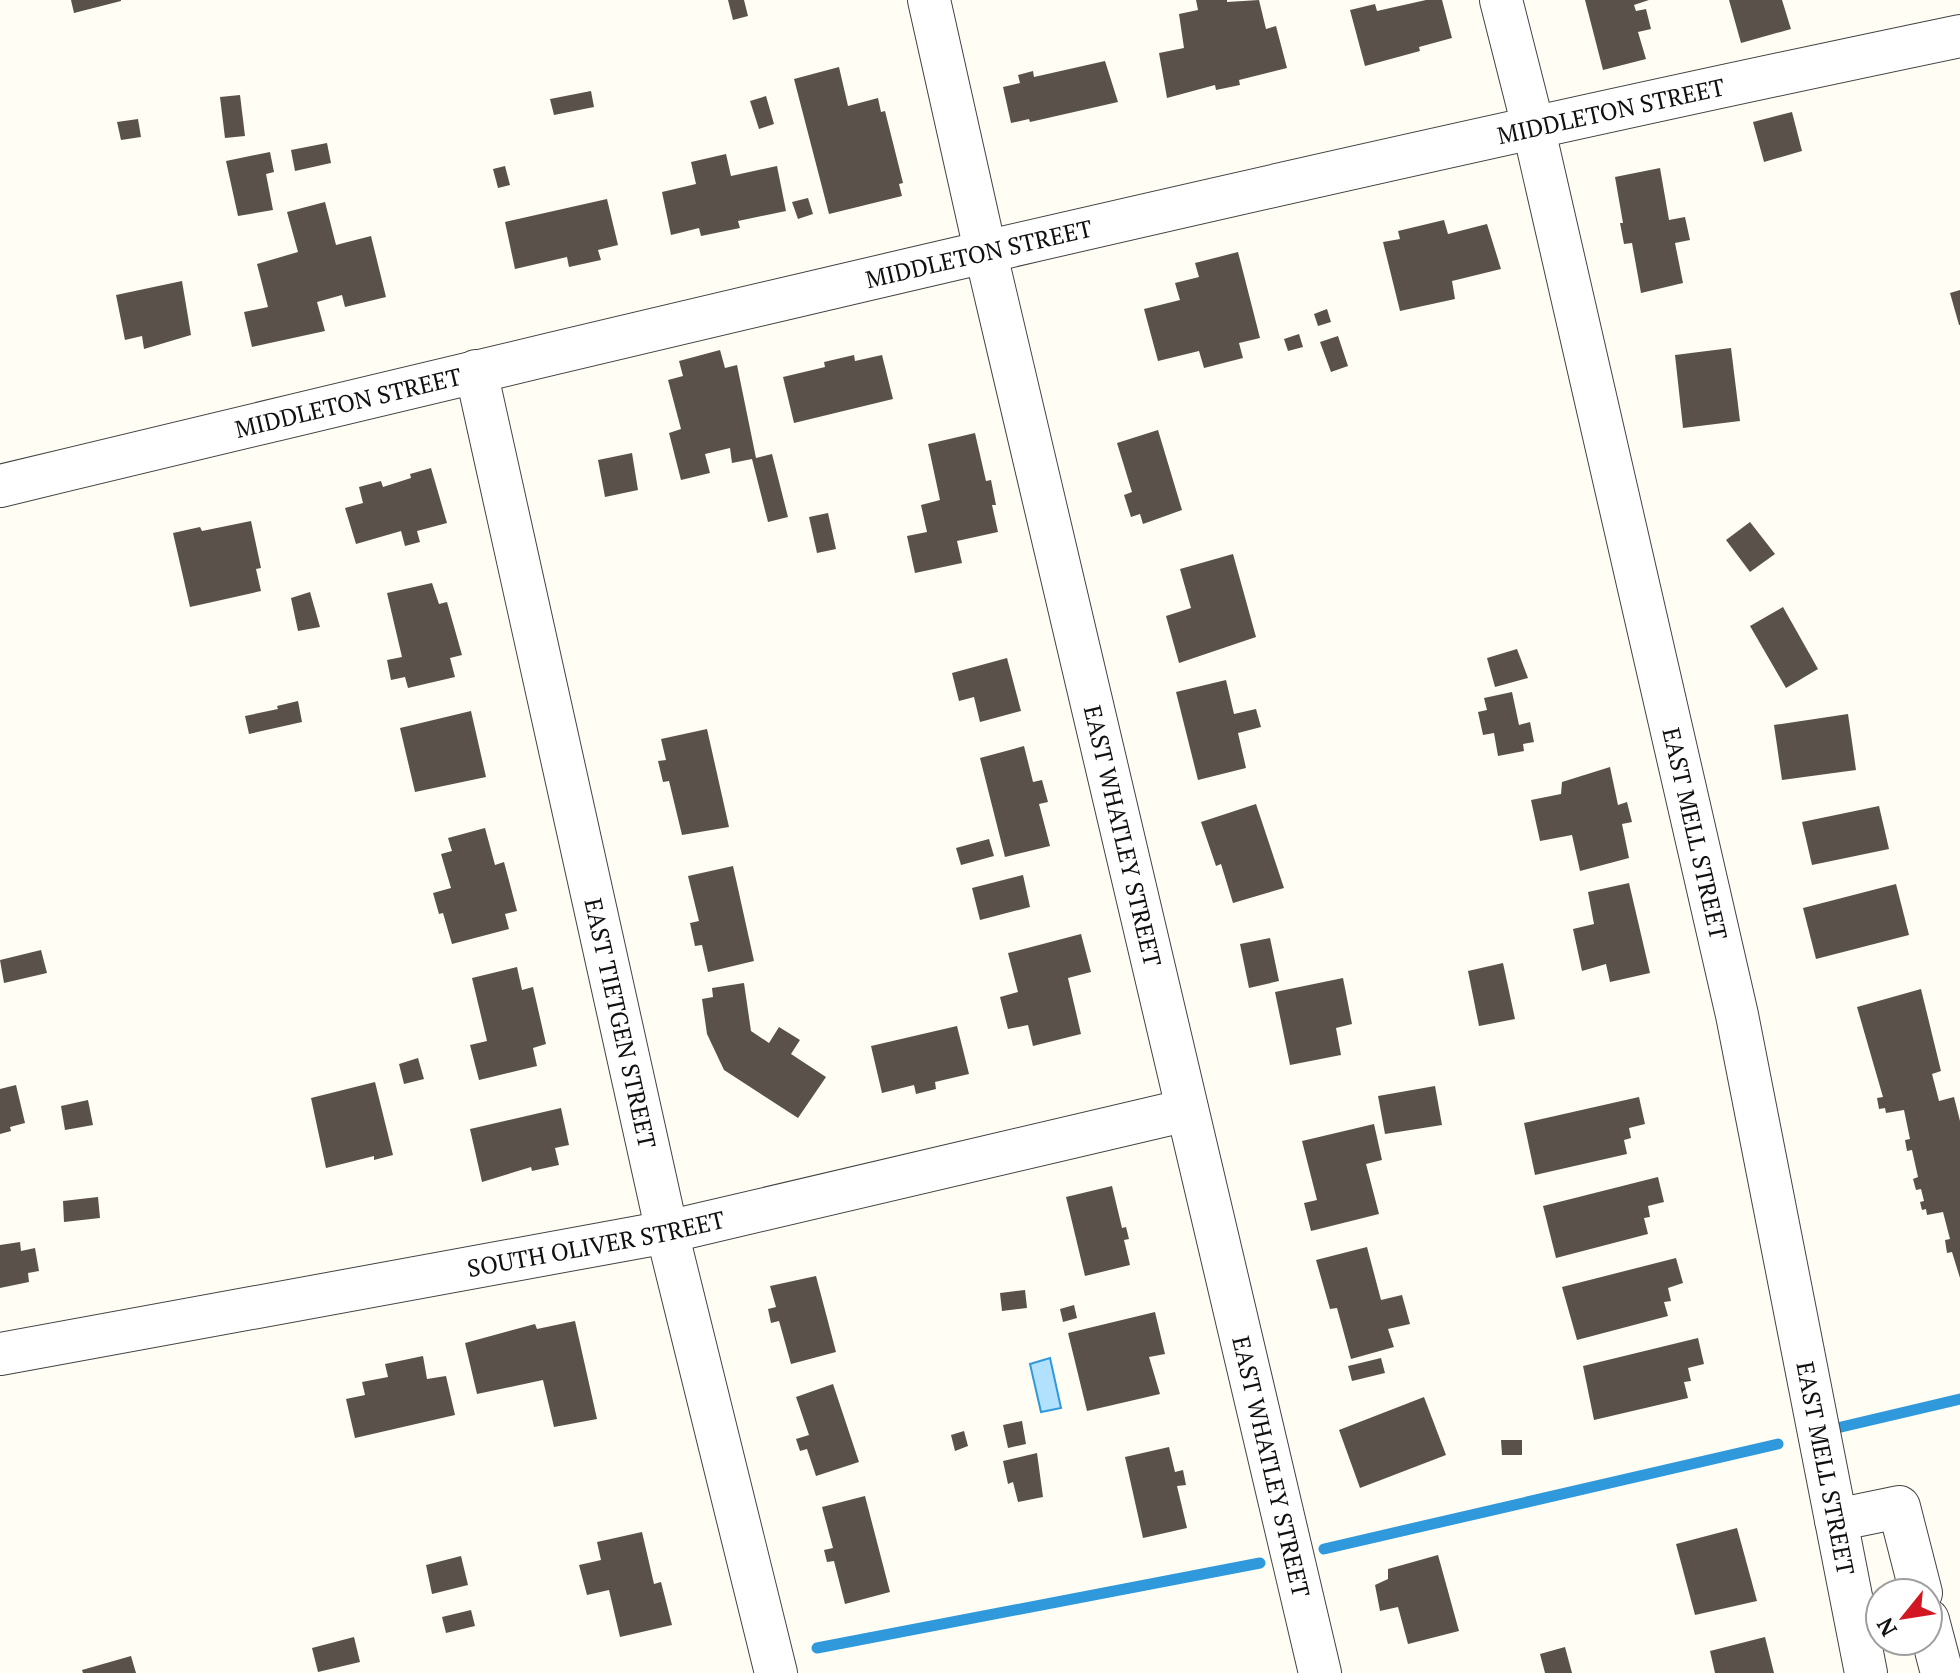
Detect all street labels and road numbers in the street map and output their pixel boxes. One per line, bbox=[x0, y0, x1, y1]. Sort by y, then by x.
street label: MIDDLETON STREET bbox=[1494, 70, 1728, 151]
street label: MIDDLETON STREET bbox=[862, 212, 1095, 295]
street label: MIDDLETON STREET bbox=[232, 360, 465, 445]
street label: EAST WHATLEY STREET bbox=[1077, 702, 1169, 970]
street label: EAST MELL STREET bbox=[1656, 724, 1735, 943]
street label: EAST TIETGEN STREET bbox=[577, 895, 664, 1151]
street label: SOUTH OLIVER STREET bbox=[465, 1203, 728, 1284]
street label: EAST WHATLEY STREET bbox=[1225, 1333, 1318, 1601]
street label: EAST MELL STREET bbox=[1789, 1359, 1862, 1578]

